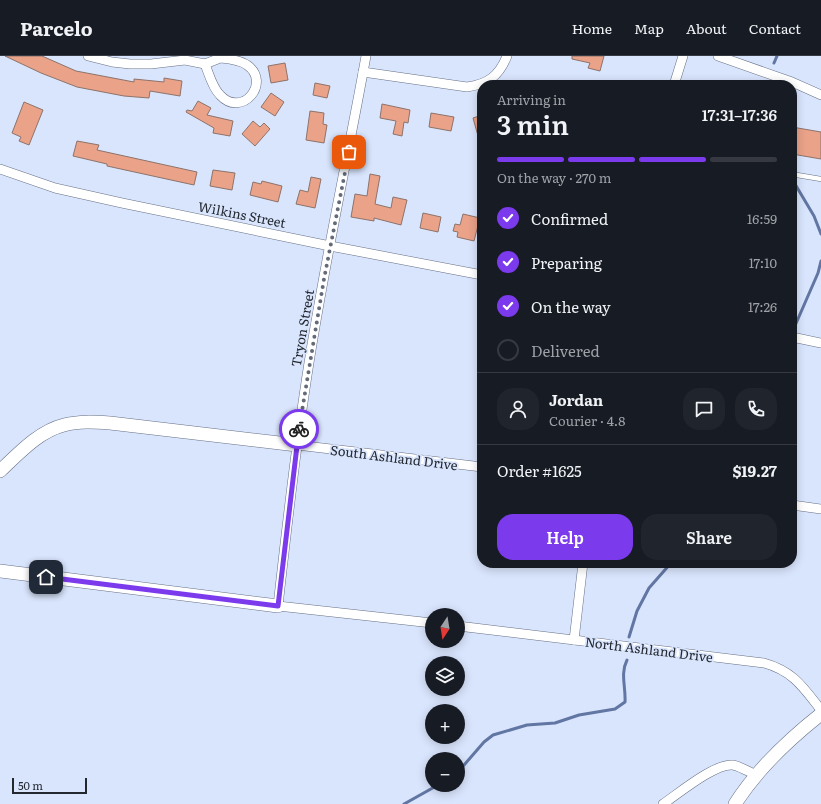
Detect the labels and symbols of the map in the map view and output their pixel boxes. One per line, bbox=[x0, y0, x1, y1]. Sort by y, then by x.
pin bbox=[332, 135, 366, 169]
street label: Wilkins Street bbox=[196, 196, 288, 232]
street label: Tryon Street bbox=[286, 287, 318, 368]
courier bbox=[279, 409, 319, 449]
street label: South Ashland Drive bbox=[329, 440, 459, 474]
pin bbox=[29, 560, 63, 594]
north arrow bbox=[425, 608, 465, 648]
street label: North Ashland Drive bbox=[584, 632, 714, 666]
scale bar bbox=[12, 776, 87, 795]

